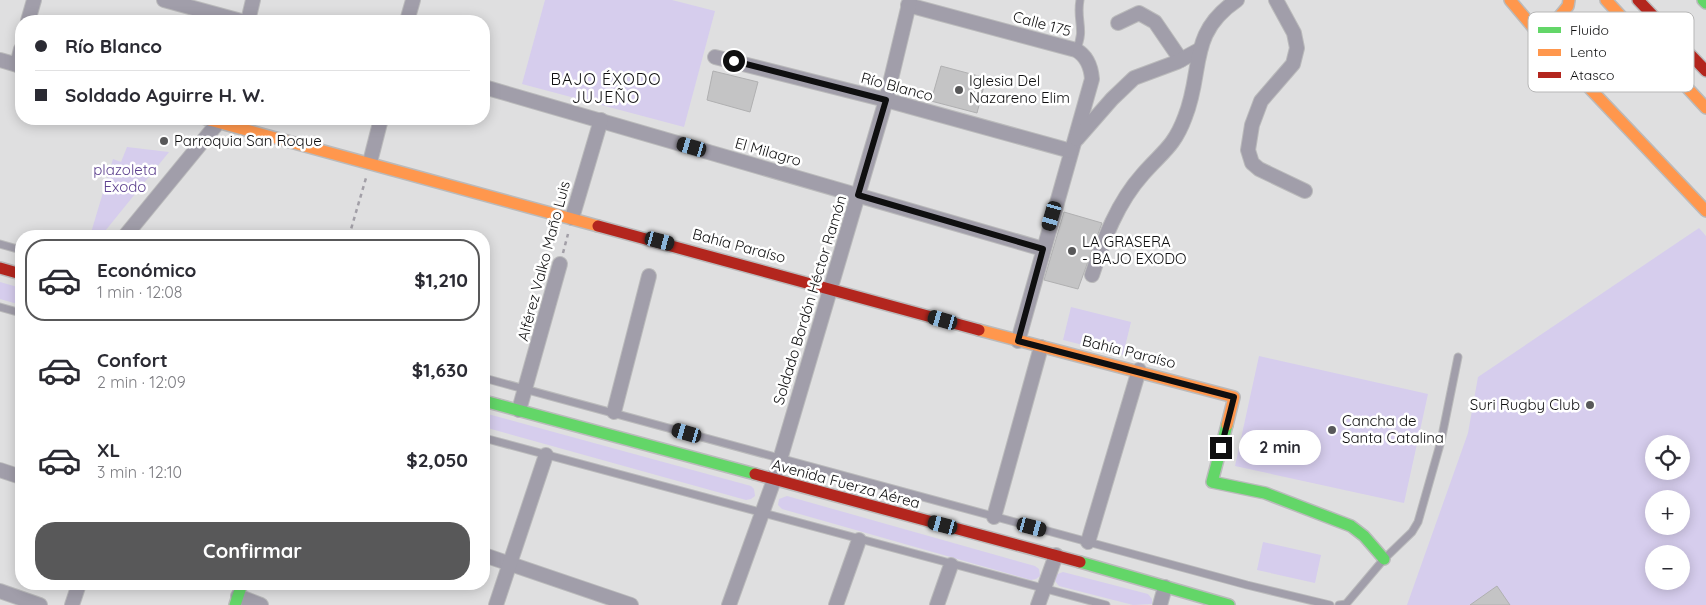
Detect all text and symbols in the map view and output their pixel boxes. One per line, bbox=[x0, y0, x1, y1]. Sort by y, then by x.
street label: Calle 175 bbox=[1011, 7, 1073, 40]
legend bbox=[1528, 12, 1694, 92]
text: Fluido bbox=[1570, 21, 1609, 39]
text: Río Blanco bbox=[65, 34, 162, 58]
text: Lento bbox=[1570, 43, 1607, 61]
route start bbox=[723, 50, 745, 72]
text: Atasco bbox=[1570, 66, 1615, 84]
street label: Río Blanco bbox=[859, 68, 935, 105]
district label: BAJO ÉXODO JUJEÑO bbox=[551, 69, 661, 107]
place label: Iglesia Del Nazareno Elim bbox=[969, 71, 1070, 107]
text: Soldado Aguirre H. W. bbox=[65, 83, 265, 107]
marker: Iglesia Del Nazareno Elim bbox=[953, 84, 965, 96]
place label: Parroquia San Roque bbox=[174, 131, 322, 150]
street label: El Milagro bbox=[733, 133, 803, 170]
marker: Parroquia San Roque bbox=[158, 135, 170, 147]
car bbox=[675, 136, 708, 158]
park label: plazoleta Exodo bbox=[93, 160, 157, 196]
street label: Alférez Valko Maño Luis bbox=[513, 179, 574, 343]
street label: Soldado Bordón Héctor Ramón bbox=[769, 193, 850, 407]
car bbox=[1040, 200, 1063, 232]
street label: Bahía Paraíso bbox=[690, 224, 788, 267]
car bbox=[643, 230, 676, 252]
place label: LA GRASERA - BAJO EXODO bbox=[1082, 232, 1187, 268]
marker: LA GRASERA - BAJO EXODO bbox=[1066, 245, 1078, 257]
icon: car bbox=[37, 258, 82, 303]
text: Económico bbox=[97, 258, 196, 282]
text: $1,210 bbox=[414, 268, 468, 292]
text: 1 min · 12:08 bbox=[97, 282, 182, 302]
car bbox=[926, 309, 959, 331]
street label: Bahía Paraíso bbox=[1080, 331, 1178, 372]
icon: car bbox=[37, 348, 82, 393]
text: Confort bbox=[97, 348, 168, 372]
text: $1,630 bbox=[412, 358, 468, 382]
text: 2 min · 12:09 bbox=[97, 372, 186, 392]
place label: Suri Rugby Club bbox=[1470, 395, 1580, 414]
marker: Suri Rugby Club bbox=[1584, 399, 1596, 411]
place label: Cancha de Santa Catalina bbox=[1342, 411, 1444, 447]
car bbox=[670, 422, 703, 444]
marker: Cancha de Santa Catalina bbox=[1326, 424, 1338, 436]
callout: 2 min bbox=[1238, 430, 1321, 466]
map controls bbox=[1645, 435, 1690, 590]
button: locate bbox=[1645, 435, 1690, 480]
route end bbox=[1210, 437, 1232, 459]
text: 2 min bbox=[1259, 437, 1301, 457]
icon: car bbox=[37, 438, 82, 483]
text: XL bbox=[97, 438, 120, 462]
text: $2,050 bbox=[406, 448, 468, 472]
street label: Avenida Fuerza Aérea bbox=[770, 455, 922, 512]
text: 3 min · 12:10 bbox=[97, 462, 182, 482]
button: + bbox=[1645, 490, 1690, 535]
car bbox=[926, 514, 959, 536]
car bbox=[1015, 516, 1048, 538]
button: Confirmar bbox=[35, 522, 470, 580]
button: − bbox=[1645, 545, 1690, 590]

